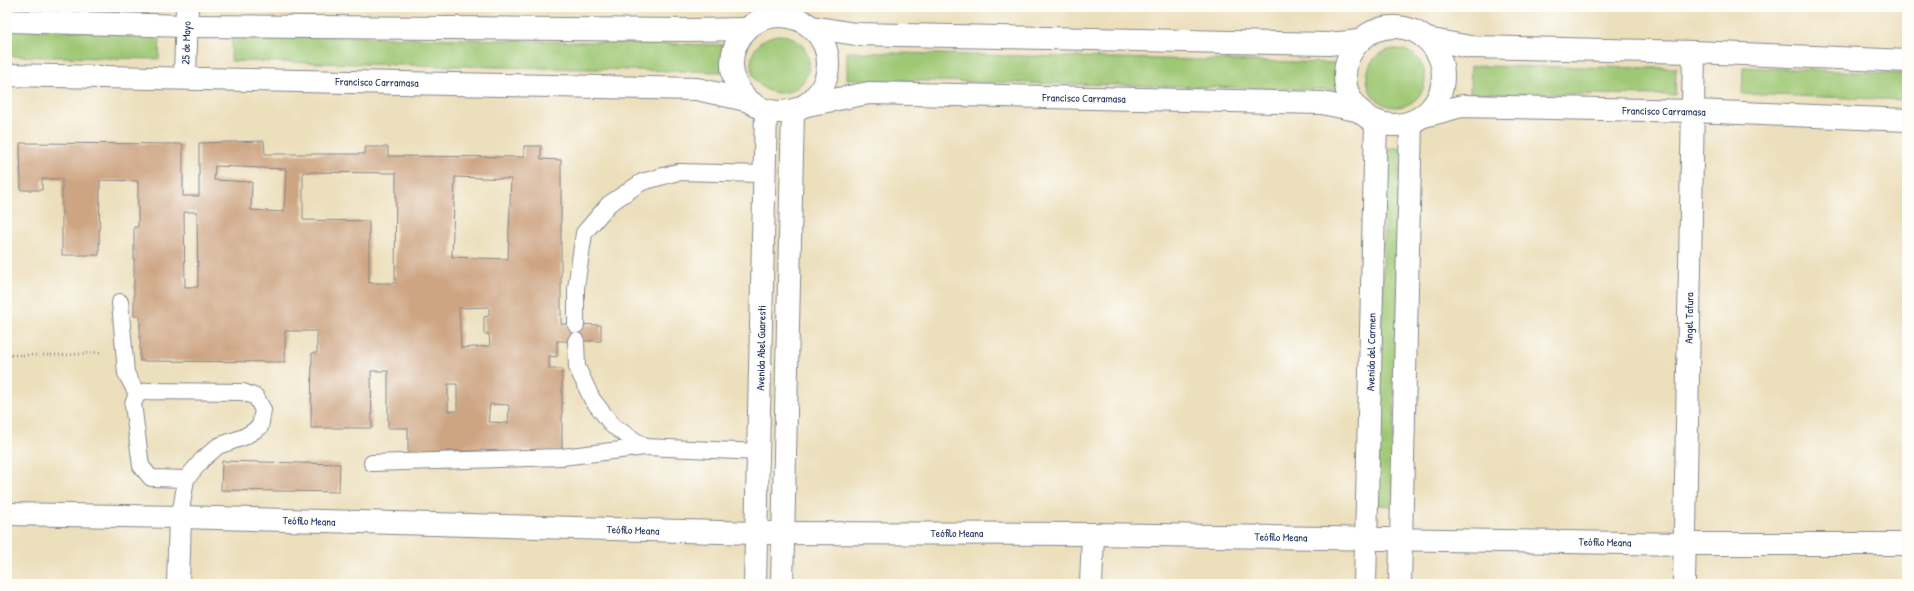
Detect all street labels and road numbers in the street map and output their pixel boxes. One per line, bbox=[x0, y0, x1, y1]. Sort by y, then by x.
street label: 25 de Mayo bbox=[178, 20, 194, 65]
street label: Francisco Carramasa bbox=[334, 74, 419, 90]
street label: Francisco Carramasa bbox=[1041, 90, 1126, 106]
street label: Francisco Carramasa bbox=[1621, 103, 1706, 119]
street label: Angel Tafura bbox=[1682, 291, 1696, 344]
street label: Avenida Abel Guaresti bbox=[753, 305, 769, 391]
street label: Avenida del Carmen bbox=[1363, 313, 1379, 391]
street label: Teófilo Meana bbox=[282, 513, 336, 529]
street label: Teófilo Meana bbox=[606, 522, 660, 538]
street label: Teófilo Meana bbox=[931, 526, 984, 540]
street label: Teófilo Meana bbox=[1254, 530, 1308, 544]
street label: Teófilo Meana bbox=[1578, 535, 1632, 549]

